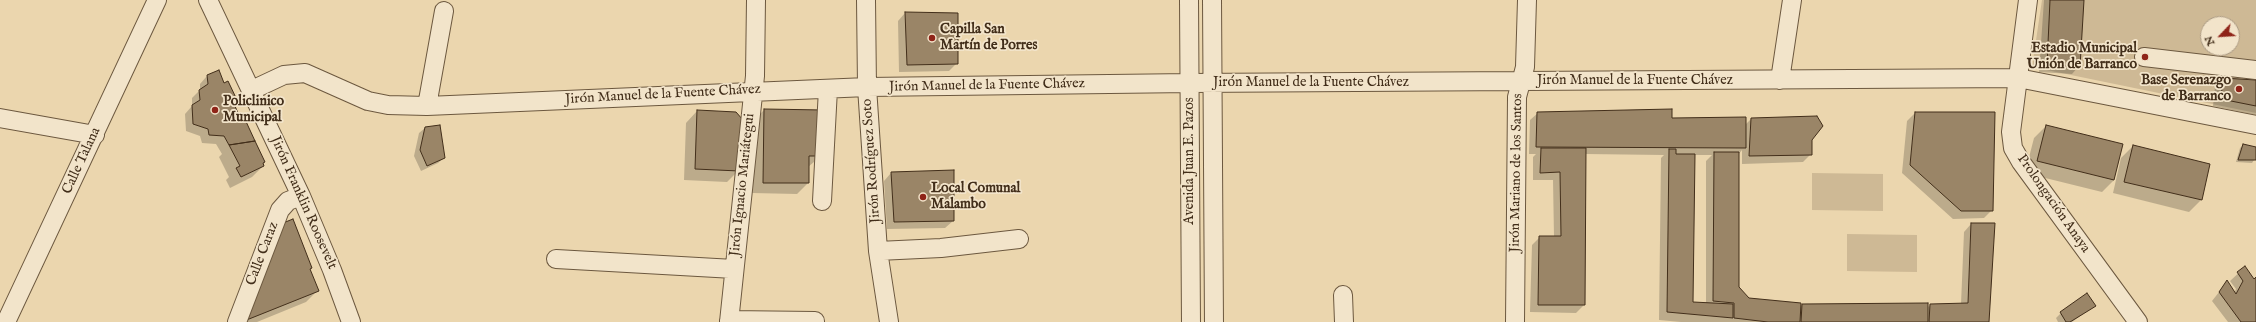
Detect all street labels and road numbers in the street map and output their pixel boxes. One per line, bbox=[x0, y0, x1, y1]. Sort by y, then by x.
street label: Jirón Manuel de la Fuente Chávez bbox=[1537, 73, 1733, 89]
street label: Jirón Manuel de la Fuente Chávez bbox=[1213, 75, 1409, 91]
street label: Jirón Manuel de la Fuente Chávez bbox=[889, 76, 1085, 96]
street label: Jirón Manuel de la Fuente Chávez bbox=[565, 81, 761, 109]
street label: Jirón Mariano de los Santos bbox=[1507, 93, 1527, 253]
street label: Avenida Juan E. Pazos bbox=[1182, 97, 1198, 225]
street label: Jirón Rodríguez Soto bbox=[859, 98, 885, 224]
street label: Jirón Ignacio Mariátegui bbox=[727, 113, 759, 257]
street label: Calle Talana bbox=[59, 125, 105, 197]
street label: Jirón Franklin Roosevelt bbox=[266, 134, 340, 272]
street label: Prolongación Anaya bbox=[2013, 151, 2093, 257]
street label: Calle Caraz bbox=[243, 220, 283, 288]

